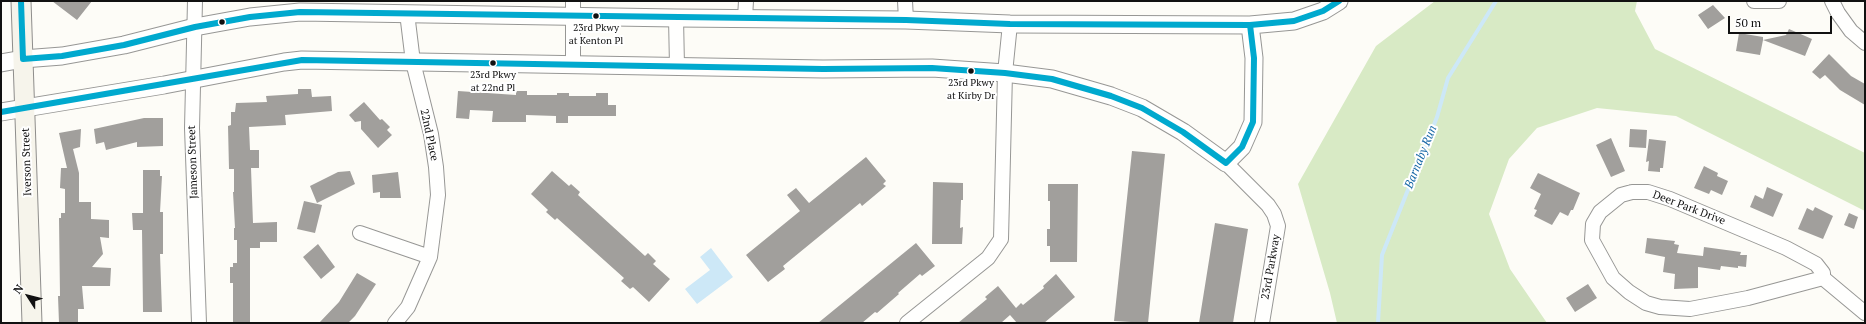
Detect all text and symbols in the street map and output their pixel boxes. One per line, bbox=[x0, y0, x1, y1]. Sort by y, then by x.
scale bar bbox=[1730, 8, 1834, 34]
marker: 23rd Pkwy at Kenton Pl bbox=[591, 11, 601, 21]
text: 50 m bbox=[1735, 15, 1761, 30]
unlabelled marker bbox=[217, 17, 227, 27]
place label: 23rd Pkwy at Kenton Pl bbox=[569, 22, 623, 46]
marker: 23rd Pkwy at 22nd Pl bbox=[488, 58, 498, 68]
marker: 23rd Pkwy at Kirby Dr bbox=[966, 66, 976, 76]
place label: 23rd Pkwy at 22nd Pl bbox=[470, 69, 516, 92]
place label: 23rd Pkwy at Kirby Dr bbox=[947, 77, 995, 100]
street label: 22nd Place bbox=[417, 108, 441, 162]
water label: Barnaby Run bbox=[1402, 123, 1440, 191]
street label: Jameson Street bbox=[185, 125, 201, 199]
street label: Iverson Street bbox=[19, 128, 35, 196]
street label: Deer Park Drive bbox=[1651, 188, 1727, 228]
street label: 23rd Parkway bbox=[1259, 233, 1283, 301]
north arrow bbox=[8, 276, 48, 316]
text: N bbox=[10, 281, 26, 296]

